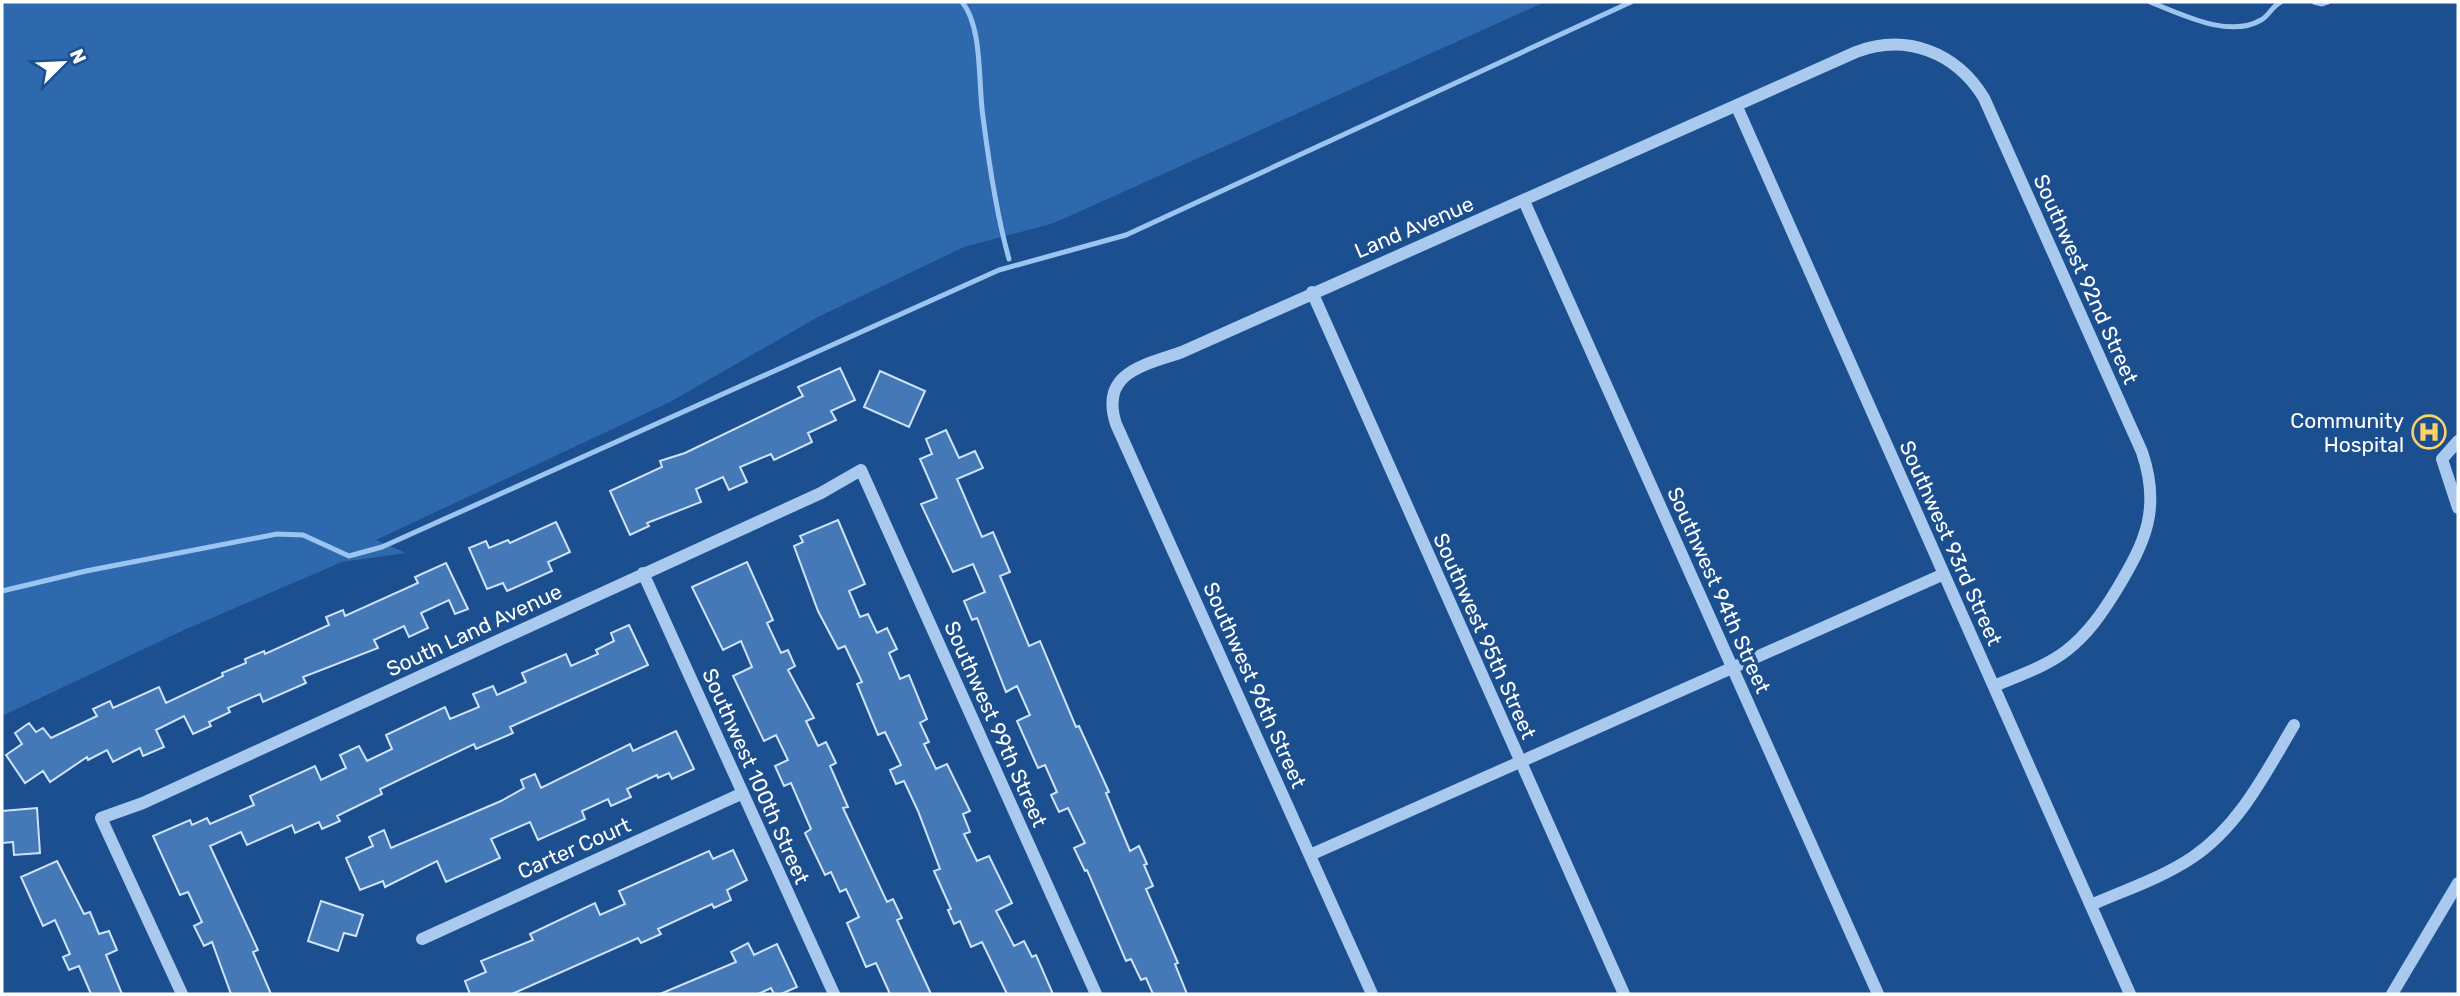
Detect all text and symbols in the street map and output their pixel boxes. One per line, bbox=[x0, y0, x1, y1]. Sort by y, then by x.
north arrow bbox=[28, 28, 98, 98]
text: N bbox=[65, 45, 91, 67]
street label: Southwest 92nd Street bbox=[2028, 170, 2144, 388]
street label: Land Avenue bbox=[1351, 191, 1477, 263]
place label: Community Hospital bbox=[2290, 408, 2404, 457]
hospital icon: Community Hospital bbox=[2410, 413, 2448, 451]
street label: Southwest 93rd Street bbox=[1894, 437, 2008, 649]
street label: Southwest 94th Street bbox=[1662, 483, 1776, 697]
street label: Southwest 95th Street bbox=[1428, 529, 1542, 743]
street label: South Land Avenue bbox=[382, 578, 566, 682]
street label: Southwest 96th Street bbox=[1198, 578, 1312, 792]
street label: Southwest 99th Street bbox=[939, 617, 1053, 831]
street label: Southwest 100th Street bbox=[697, 664, 815, 888]
street label: Carter Court bbox=[514, 812, 634, 884]

